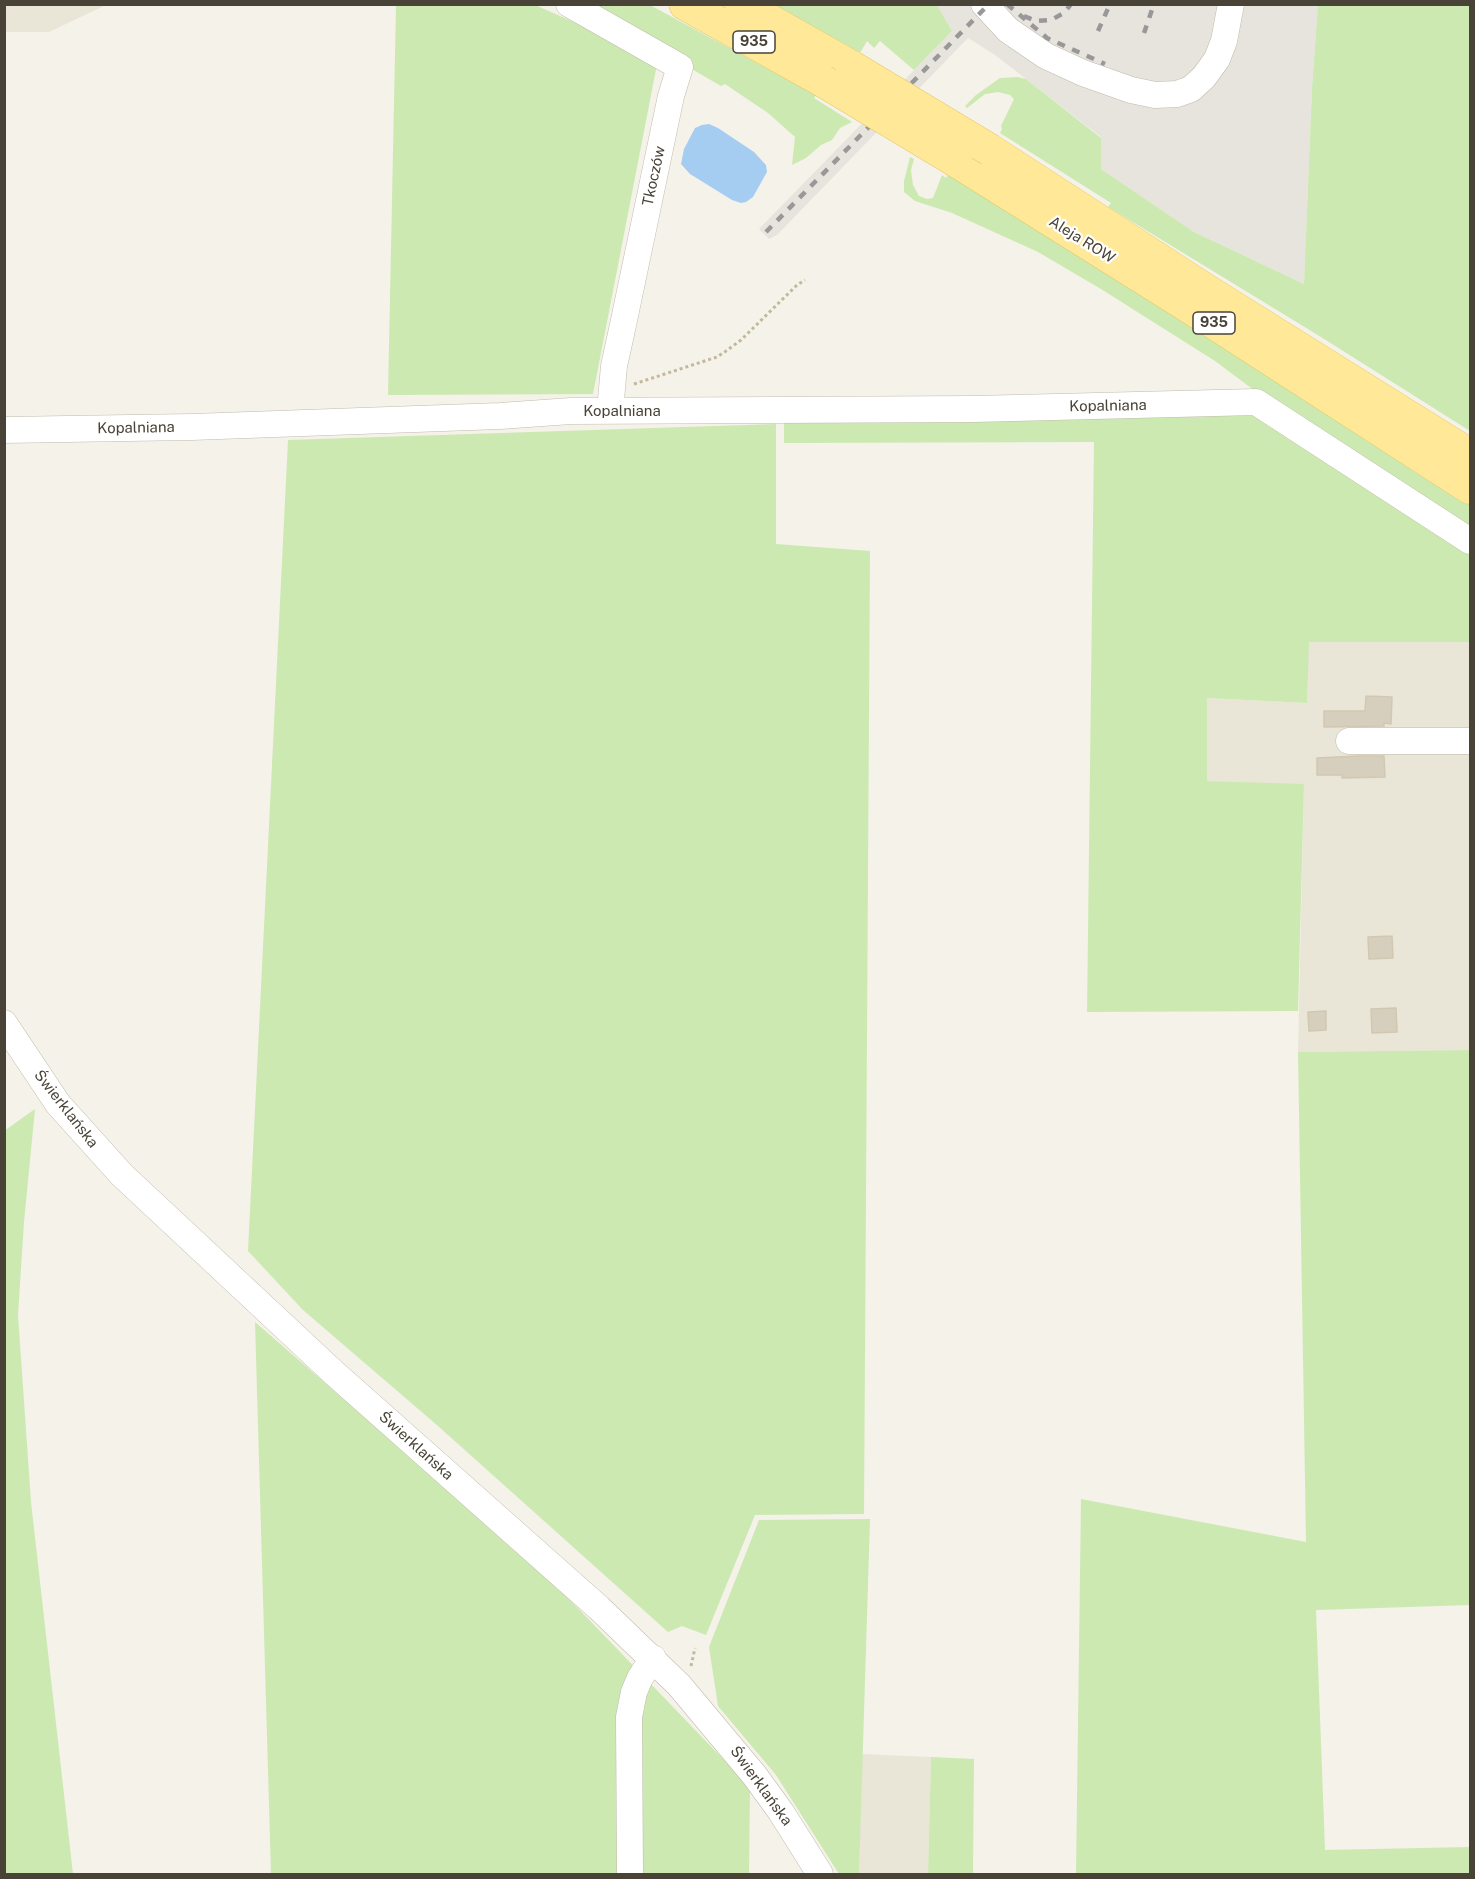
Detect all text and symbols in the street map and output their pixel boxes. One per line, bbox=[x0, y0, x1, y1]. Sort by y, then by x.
road number: 935 bbox=[733, 31, 775, 53]
street label: Tkoczów bbox=[639, 144, 669, 208]
street label: Aleja ROW bbox=[1046, 213, 1118, 267]
road number: 935 bbox=[1193, 312, 1235, 334]
street label: Kopalniana bbox=[1069, 396, 1147, 416]
street label: Kopalniana bbox=[583, 402, 661, 420]
street label: Kopalniana bbox=[97, 418, 175, 438]
street label: Świerklańska bbox=[30, 1067, 102, 1151]
street label: Świerklańska bbox=[375, 1408, 457, 1484]
street label: Świerklańska bbox=[726, 1743, 796, 1829]

